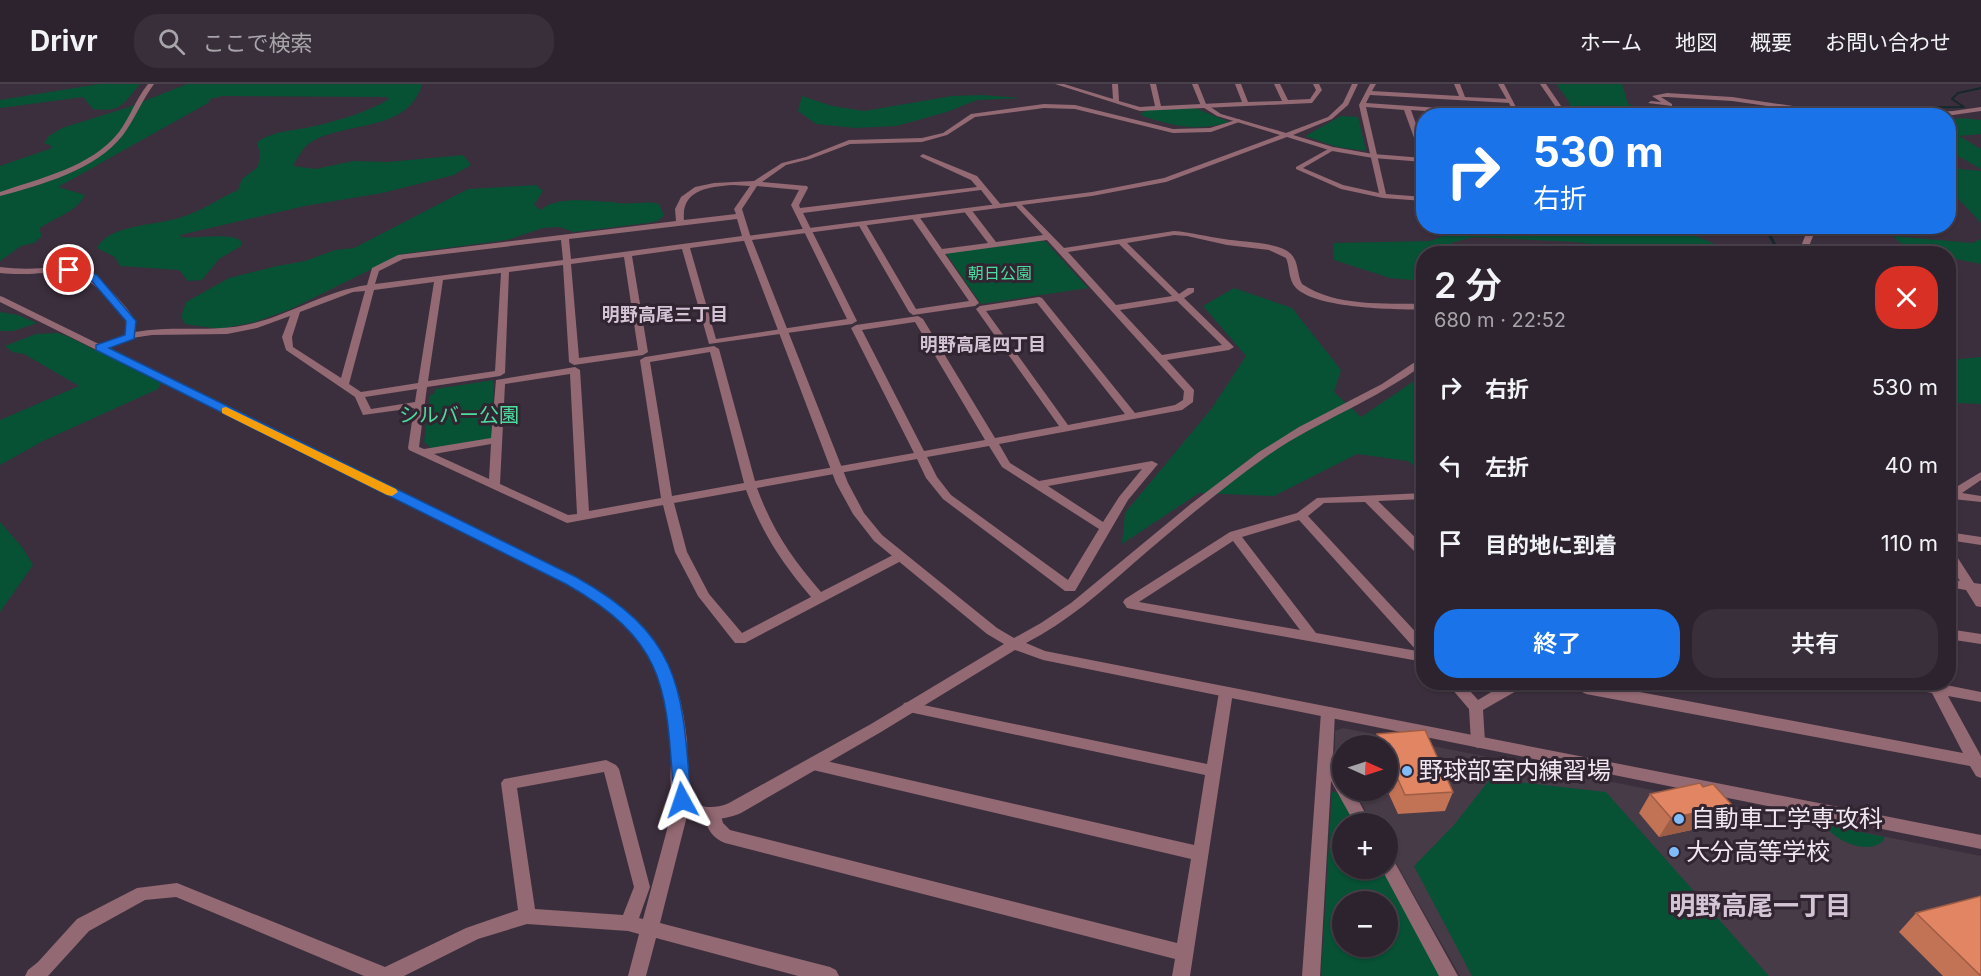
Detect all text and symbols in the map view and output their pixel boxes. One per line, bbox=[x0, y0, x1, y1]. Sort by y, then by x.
search box bbox=[134, 14, 554, 68]
text: Drivr bbox=[30, 24, 98, 58]
icon: search bbox=[155, 25, 188, 58]
text: ここで検索 bbox=[203, 30, 313, 56]
text: ホーム bbox=[1580, 30, 1642, 55]
text: 地図 bbox=[1675, 30, 1717, 55]
text: 概要 bbox=[1750, 30, 1792, 55]
text: お問い合わせ bbox=[1825, 30, 1951, 55]
text: 530 m bbox=[1533, 126, 1664, 177]
icon: right bbox=[1434, 132, 1512, 210]
text: 右折 bbox=[1533, 182, 1587, 215]
pin bbox=[43, 244, 94, 295]
icon: arrive bbox=[52, 253, 85, 286]
park label: 朝日公園 bbox=[968, 263, 1032, 283]
text: 2 分 bbox=[1434, 263, 1502, 307]
button: close bbox=[1875, 266, 1938, 329]
district label: 明野高尾三丁目 bbox=[602, 304, 728, 325]
text: 680 m · 22:52 bbox=[1434, 308, 1566, 332]
district label: 明野高尾四丁目 bbox=[920, 334, 1046, 355]
icon: right bbox=[1434, 371, 1467, 404]
text: 530 m bbox=[1872, 374, 1938, 400]
text: 右折 bbox=[1485, 376, 1529, 402]
park label: シルバー公園 bbox=[399, 403, 519, 427]
icon: left bbox=[1434, 449, 1467, 482]
text: 40 m bbox=[1884, 452, 1938, 478]
text: 左折 bbox=[1485, 454, 1529, 480]
icon: arrive bbox=[1434, 527, 1467, 560]
text: 110 m bbox=[1881, 530, 1938, 556]
text: 目的地に到着 bbox=[1485, 532, 1617, 558]
button: 終了 bbox=[1434, 609, 1680, 678]
button: 共有 bbox=[1692, 609, 1938, 678]
north arrow bbox=[1332, 735, 1398, 801]
map controls bbox=[1332, 735, 1398, 957]
place label: 野球部室内練習場 bbox=[1419, 756, 1611, 785]
marker: 野球部室内練習場 bbox=[1400, 764, 1414, 778]
position arrow bbox=[650, 768, 714, 832]
place label: 自動車工学専攻科 bbox=[1691, 804, 1883, 833]
marker: 自動車工学専攻科 bbox=[1672, 812, 1686, 826]
button: + bbox=[1332, 813, 1398, 879]
place label: 大分高等学校 bbox=[1686, 837, 1830, 866]
marker: 大分高等学校 bbox=[1667, 845, 1681, 859]
district label: 明野高尾一丁目 bbox=[1669, 890, 1851, 921]
button: − bbox=[1332, 891, 1398, 957]

